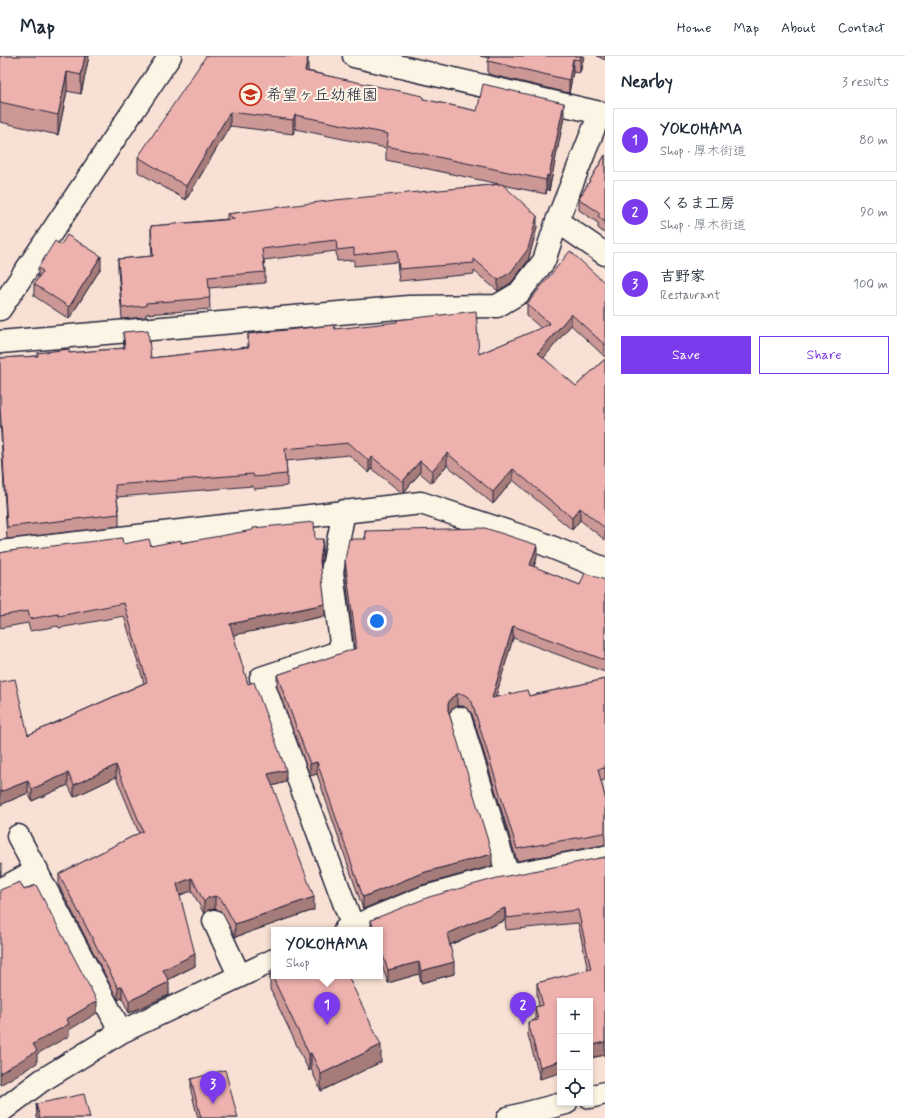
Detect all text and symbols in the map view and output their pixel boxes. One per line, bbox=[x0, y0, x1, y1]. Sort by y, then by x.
text: Map bbox=[20, 15, 55, 40]
text: Home bbox=[677, 19, 711, 37]
text: Map bbox=[733, 19, 759, 37]
text: About bbox=[781, 19, 816, 37]
text: Contact bbox=[838, 19, 885, 37]
text: Nearby bbox=[621, 71, 673, 93]
text: 3 results bbox=[842, 74, 889, 91]
school or university icon: 希望ヶ丘幼稚園 bbox=[237, 82, 263, 108]
place label: 希望ヶ丘幼稚園 bbox=[266, 85, 378, 106]
text: YOKOHAMA bbox=[660, 120, 742, 140]
text: 1 bbox=[632, 132, 638, 149]
text: 80 m bbox=[859, 132, 888, 149]
text: Shop · 厚木街道 bbox=[660, 143, 746, 160]
text: くるま工房 bbox=[660, 194, 735, 214]
text: 2 bbox=[632, 204, 638, 221]
text: 90 m bbox=[860, 204, 888, 221]
text: Shop · 厚木街道 bbox=[660, 217, 746, 234]
text: 吉野家 bbox=[660, 267, 705, 287]
text: 3 bbox=[632, 276, 638, 293]
text: 100 m bbox=[853, 276, 888, 293]
text: Restaurant bbox=[660, 287, 720, 304]
button: Save bbox=[621, 336, 751, 374]
button: Share bbox=[759, 336, 889, 374]
your location bbox=[367, 611, 387, 631]
popup bbox=[271, 927, 383, 979]
text: YOKOHAMA bbox=[286, 935, 368, 955]
text: Shop bbox=[286, 955, 310, 972]
pin: 1 bbox=[314, 992, 340, 1025]
pin: 2 bbox=[510, 992, 536, 1025]
map controls bbox=[557, 998, 593, 1106]
button: + bbox=[557, 998, 593, 1034]
button: − bbox=[557, 1034, 593, 1070]
button: locate bbox=[557, 1070, 593, 1106]
pin: 3 bbox=[200, 1071, 226, 1104]

